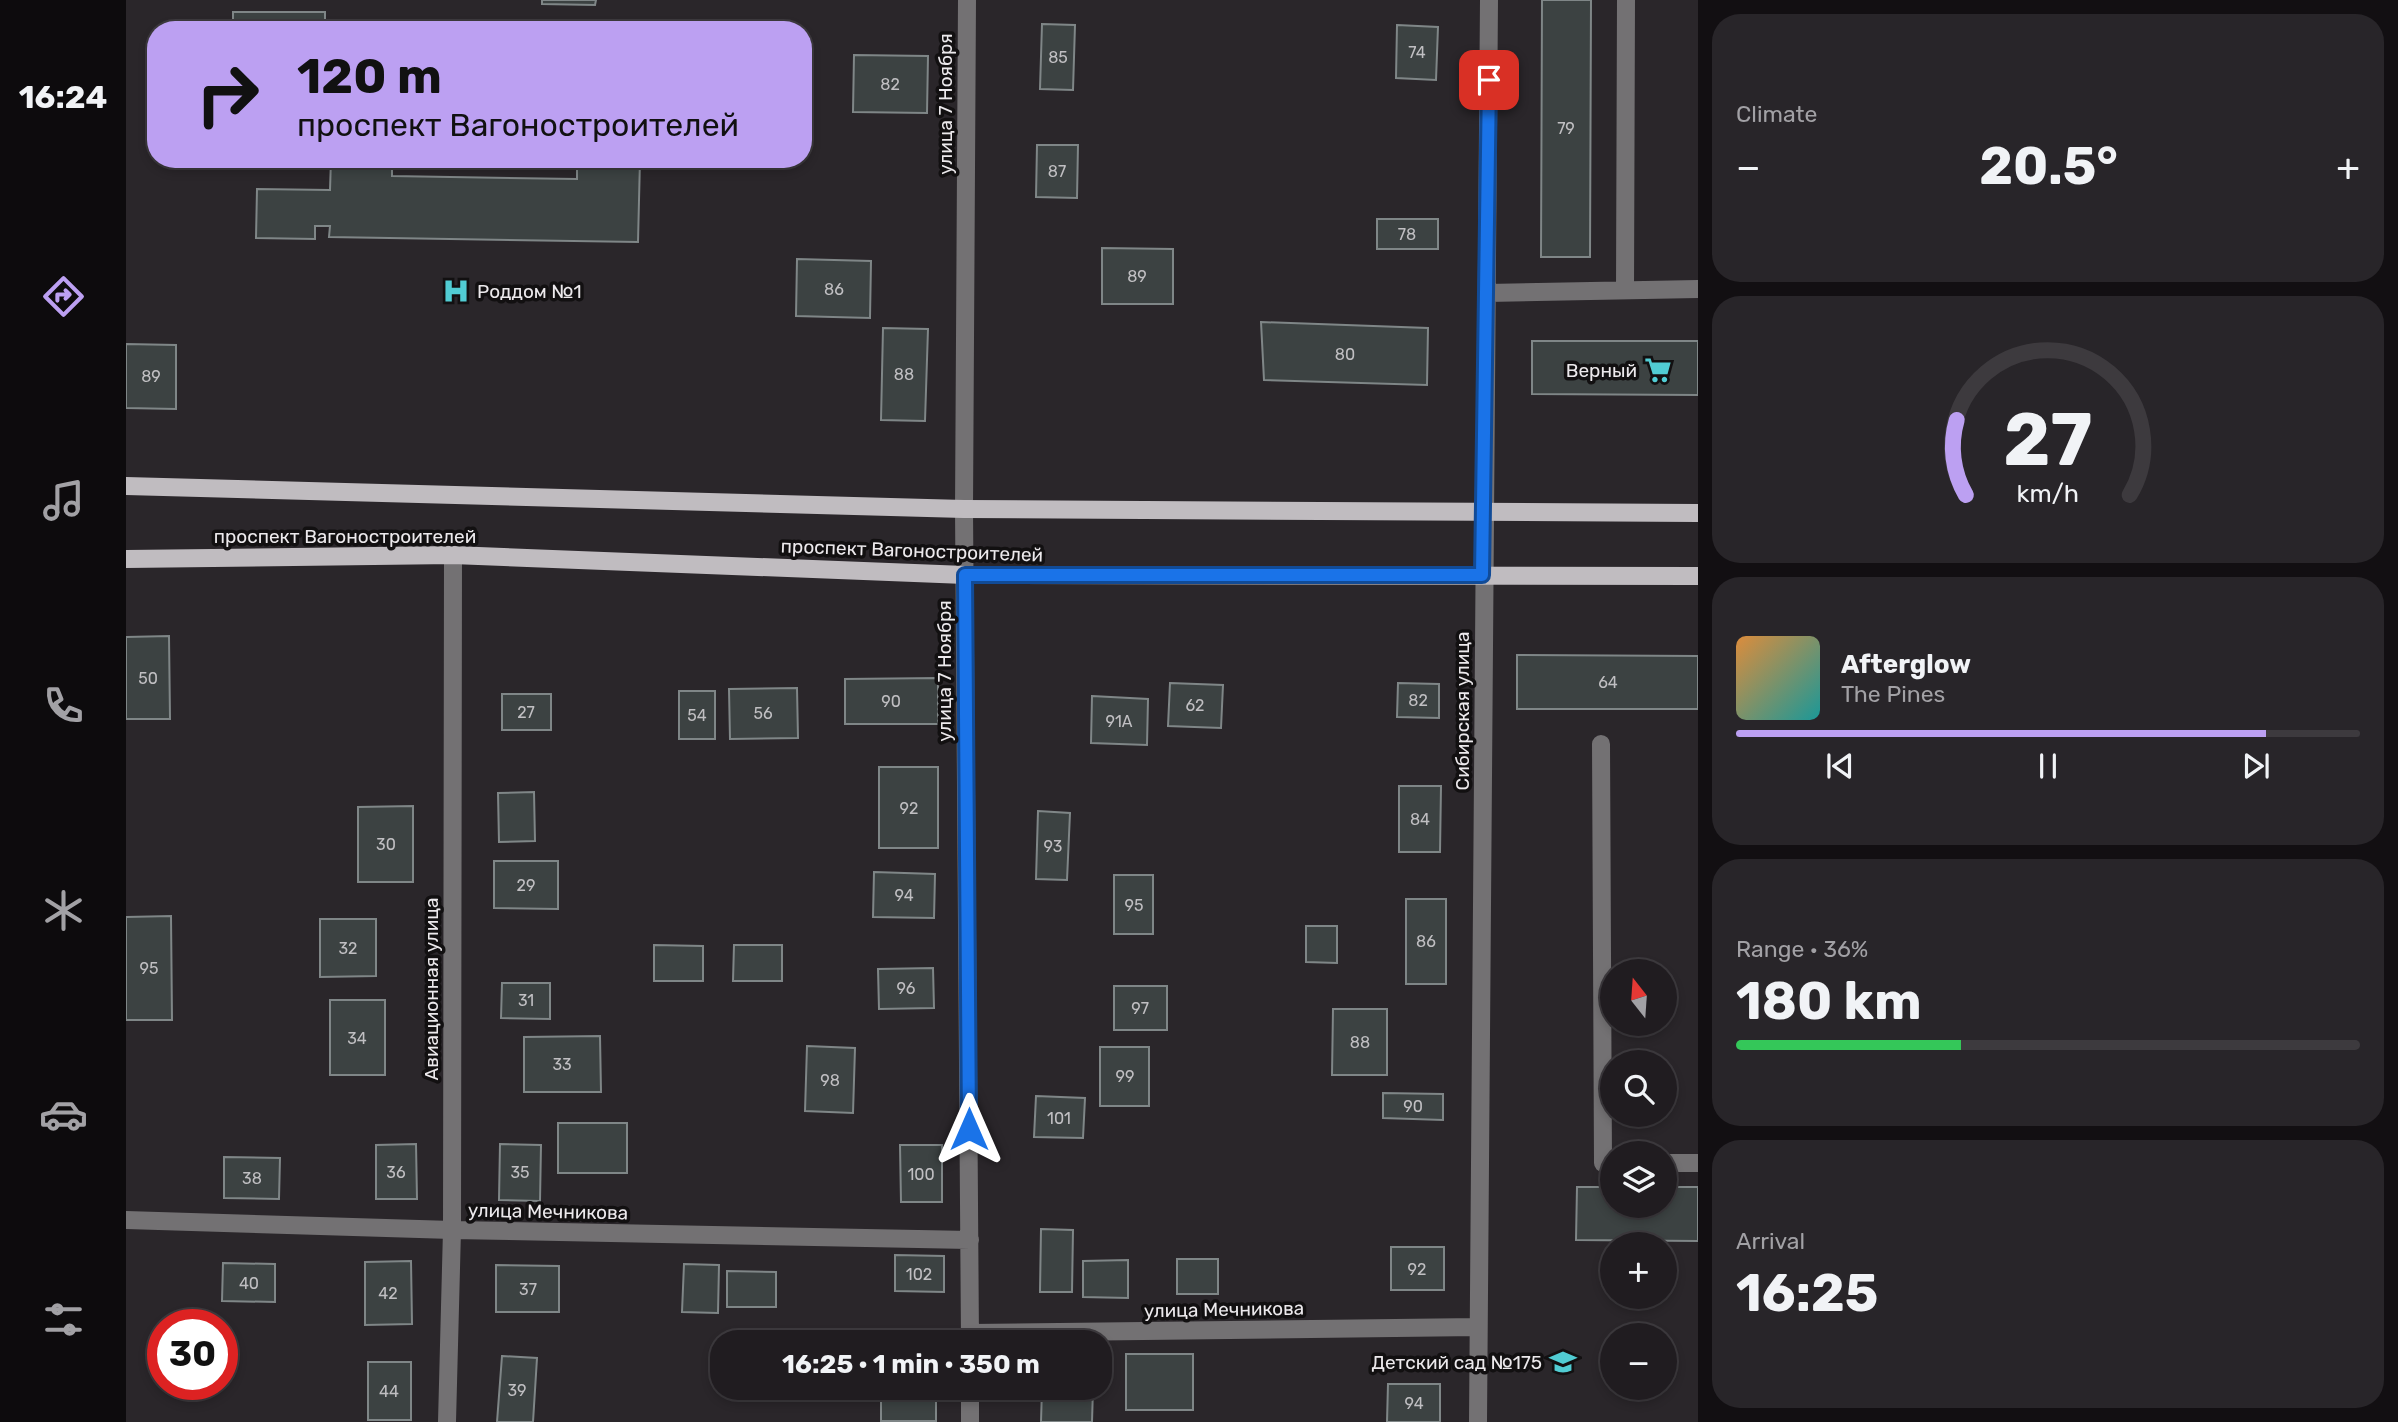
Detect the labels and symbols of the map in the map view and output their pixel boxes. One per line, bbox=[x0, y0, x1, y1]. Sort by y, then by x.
street label: улица 7 Ноября bbox=[934, 33, 957, 175]
house number: 74 bbox=[1408, 43, 1426, 62]
house number: 85 bbox=[1048, 48, 1068, 67]
pin bbox=[1459, 50, 1519, 110]
house number: 82 bbox=[880, 75, 900, 94]
house number: 79 bbox=[1557, 119, 1575, 138]
house number: 87 bbox=[1048, 162, 1066, 181]
house number: 78 bbox=[1398, 225, 1416, 244]
house number: 89 bbox=[1127, 267, 1147, 286]
hospital icon: Роддом №1 bbox=[441, 276, 471, 306]
place label: Роддом №1 bbox=[477, 280, 582, 303]
house number: 86 bbox=[824, 280, 844, 299]
house number: 80 bbox=[1335, 345, 1355, 364]
supermarket icon: Верный bbox=[1643, 355, 1673, 385]
place label: Верный bbox=[1566, 359, 1637, 382]
house number: 88 bbox=[894, 365, 914, 384]
house number: 89 bbox=[141, 367, 161, 386]
street label: проспект Вагоностроителей bbox=[214, 525, 476, 548]
street label: проспект Вагоностроителей bbox=[780, 534, 1044, 567]
street label: улица 7 Ноября bbox=[933, 600, 956, 742]
street label: Сибирская улица bbox=[1451, 632, 1474, 790]
house number: 50 bbox=[138, 669, 158, 688]
house number: 64 bbox=[1598, 673, 1618, 692]
house number: 82 bbox=[1408, 691, 1428, 710]
house number: 90 bbox=[881, 692, 901, 711]
house number: 62 bbox=[1185, 696, 1205, 715]
house number: 27 bbox=[517, 703, 535, 722]
house number: 56 bbox=[753, 704, 773, 723]
house number: 54 bbox=[687, 706, 707, 725]
house number: 91А bbox=[1105, 712, 1133, 731]
house number: 92 bbox=[900, 799, 918, 818]
house number: 84 bbox=[1410, 810, 1430, 829]
house number: 30 bbox=[376, 835, 396, 854]
house number: 93 bbox=[1044, 837, 1062, 856]
house number: 29 bbox=[517, 876, 535, 895]
house number: 94 bbox=[894, 886, 914, 905]
house number: 95 bbox=[1125, 896, 1144, 915]
street label: Авиационная улица bbox=[420, 898, 443, 1080]
house number: 86 bbox=[1416, 932, 1436, 951]
house number: 32 bbox=[338, 939, 358, 958]
house number: 95 bbox=[140, 959, 159, 978]
north arrow bbox=[1600, 959, 1676, 1036]
house number: 96 bbox=[897, 979, 916, 998]
house number: 31 bbox=[518, 991, 534, 1010]
house number: 97 bbox=[1131, 999, 1149, 1018]
house number: 34 bbox=[347, 1029, 367, 1048]
house number: 88 bbox=[1350, 1033, 1370, 1052]
house number: 33 bbox=[552, 1055, 572, 1074]
house number: 99 bbox=[1116, 1067, 1134, 1086]
house number: 98 bbox=[820, 1071, 840, 1090]
position arrow bbox=[932, 1092, 1006, 1166]
house number: 90 bbox=[1403, 1097, 1423, 1116]
house number: 101 bbox=[1047, 1109, 1071, 1128]
house number: 36 bbox=[386, 1163, 406, 1182]
house number: 35 bbox=[510, 1163, 530, 1182]
house number: 100 bbox=[907, 1165, 935, 1184]
house number: 38 bbox=[242, 1169, 262, 1188]
street label: улица Мечникова bbox=[468, 1199, 628, 1224]
house number: 92 bbox=[1408, 1260, 1426, 1279]
house number: 102 bbox=[906, 1265, 932, 1284]
house number: 40 bbox=[239, 1274, 259, 1293]
house number: 37 bbox=[519, 1280, 537, 1299]
house number: 42 bbox=[378, 1284, 398, 1303]
street label: улица Мечникова bbox=[1144, 1297, 1304, 1322]
speed limit sign: 30 bbox=[147, 1309, 238, 1400]
school or university icon: Детский сад №175 bbox=[1548, 1347, 1578, 1377]
place label: Детский сад №175 bbox=[1372, 1351, 1542, 1374]
house number: 39 bbox=[507, 1381, 527, 1400]
house number: 44 bbox=[379, 1382, 399, 1401]
house number: 94 bbox=[1404, 1394, 1424, 1413]

